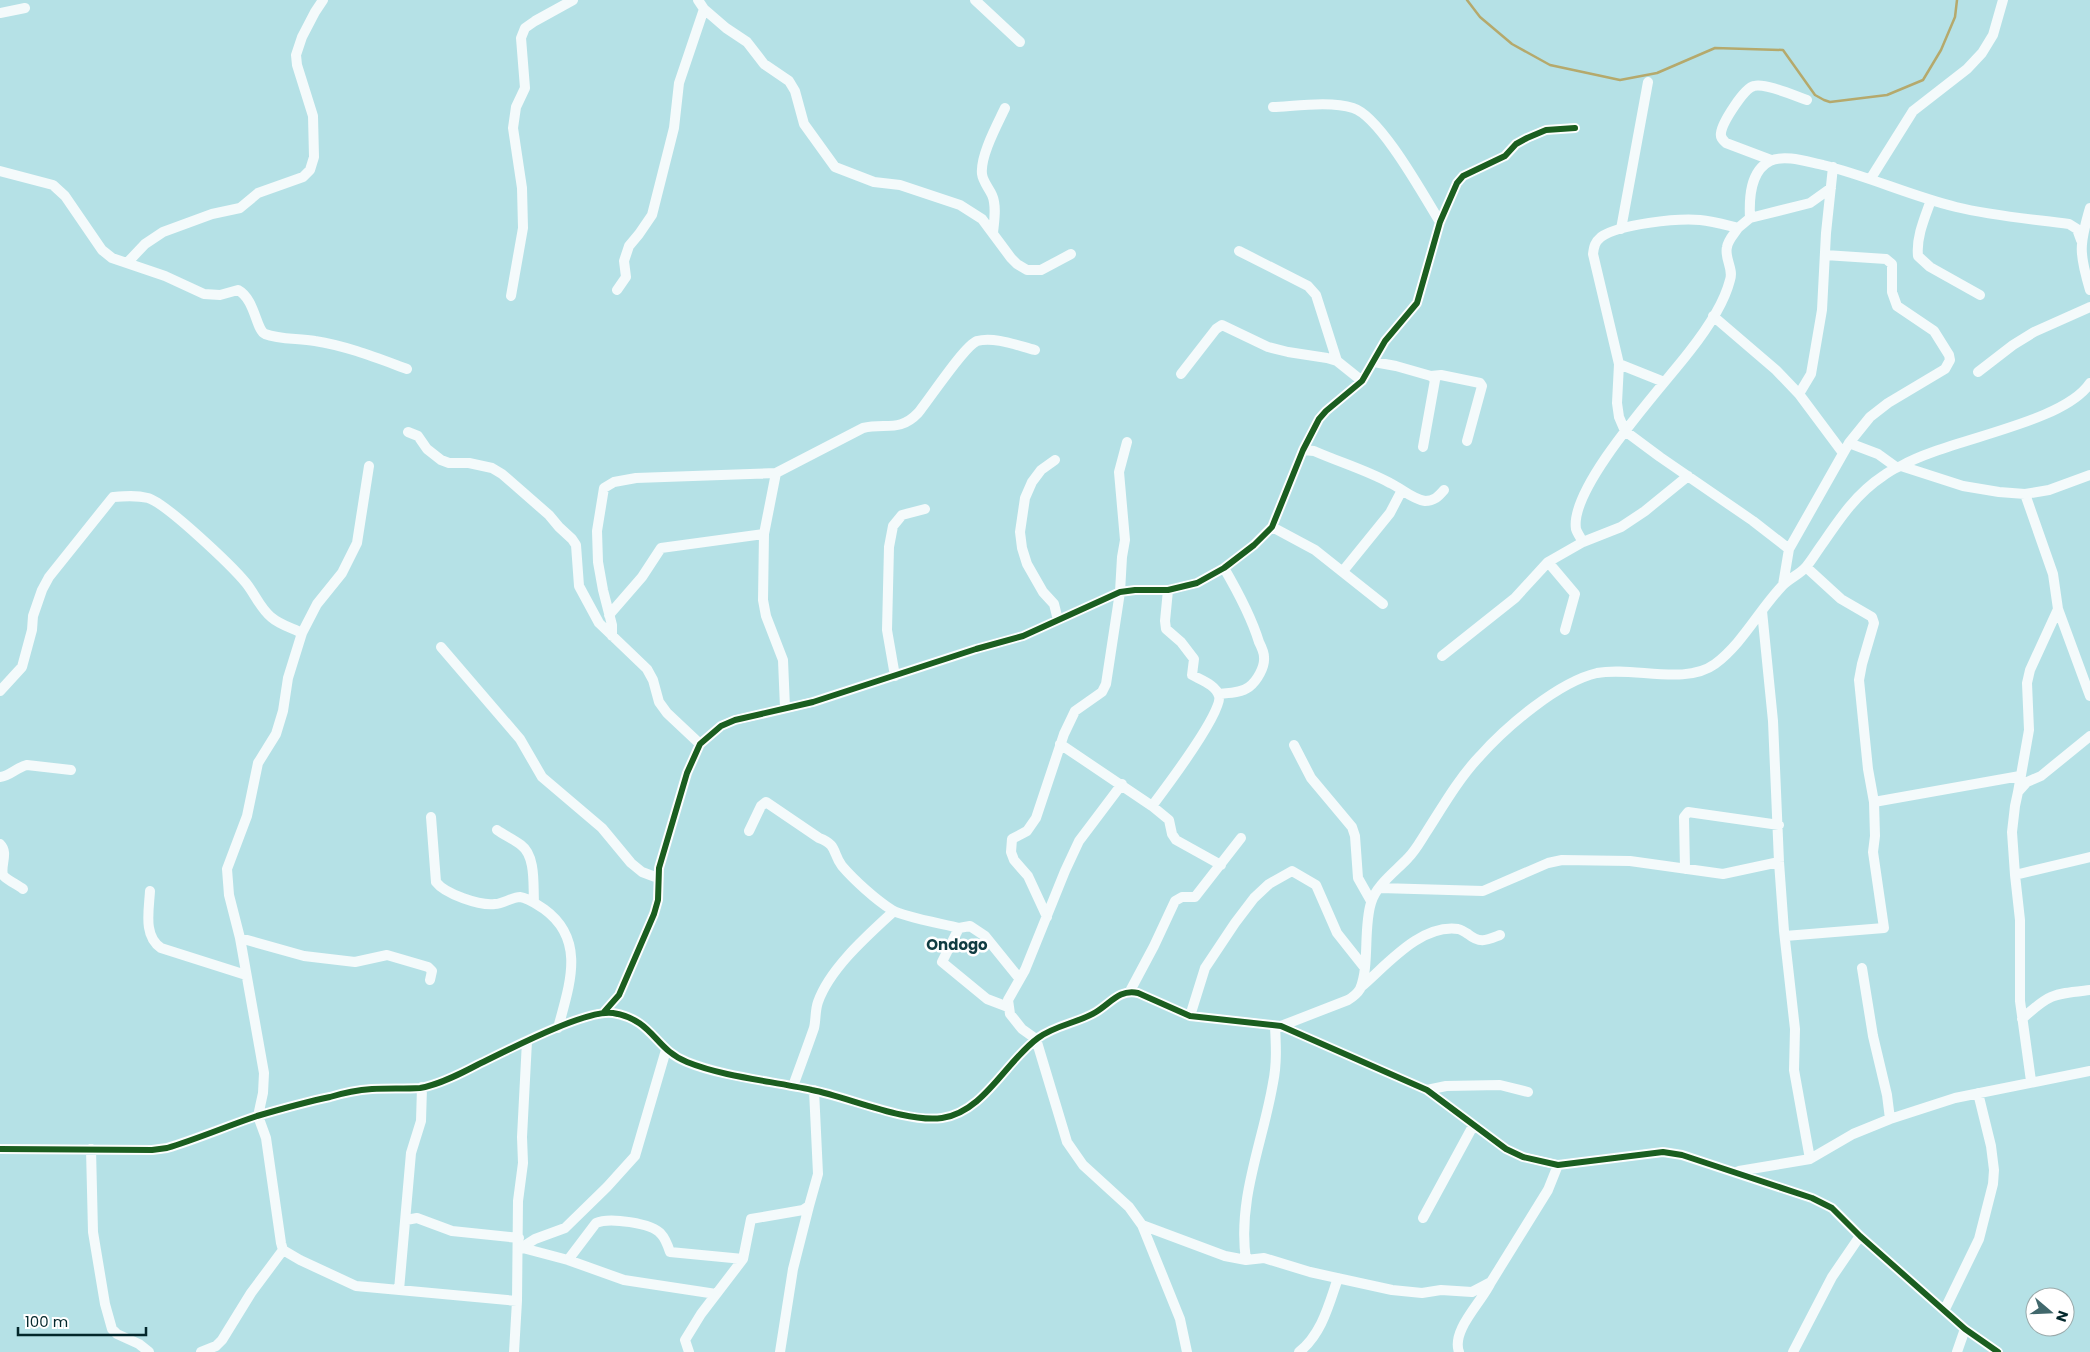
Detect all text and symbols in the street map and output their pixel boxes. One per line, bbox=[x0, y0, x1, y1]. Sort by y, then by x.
district label: Ondogo bbox=[926, 934, 988, 955]
north arrow bbox=[2025, 1287, 2075, 1337]
scale bar bbox=[18, 1304, 145, 1336]
text: N bbox=[2051, 1308, 2073, 1324]
text: 100 m bbox=[25, 1311, 68, 1332]

